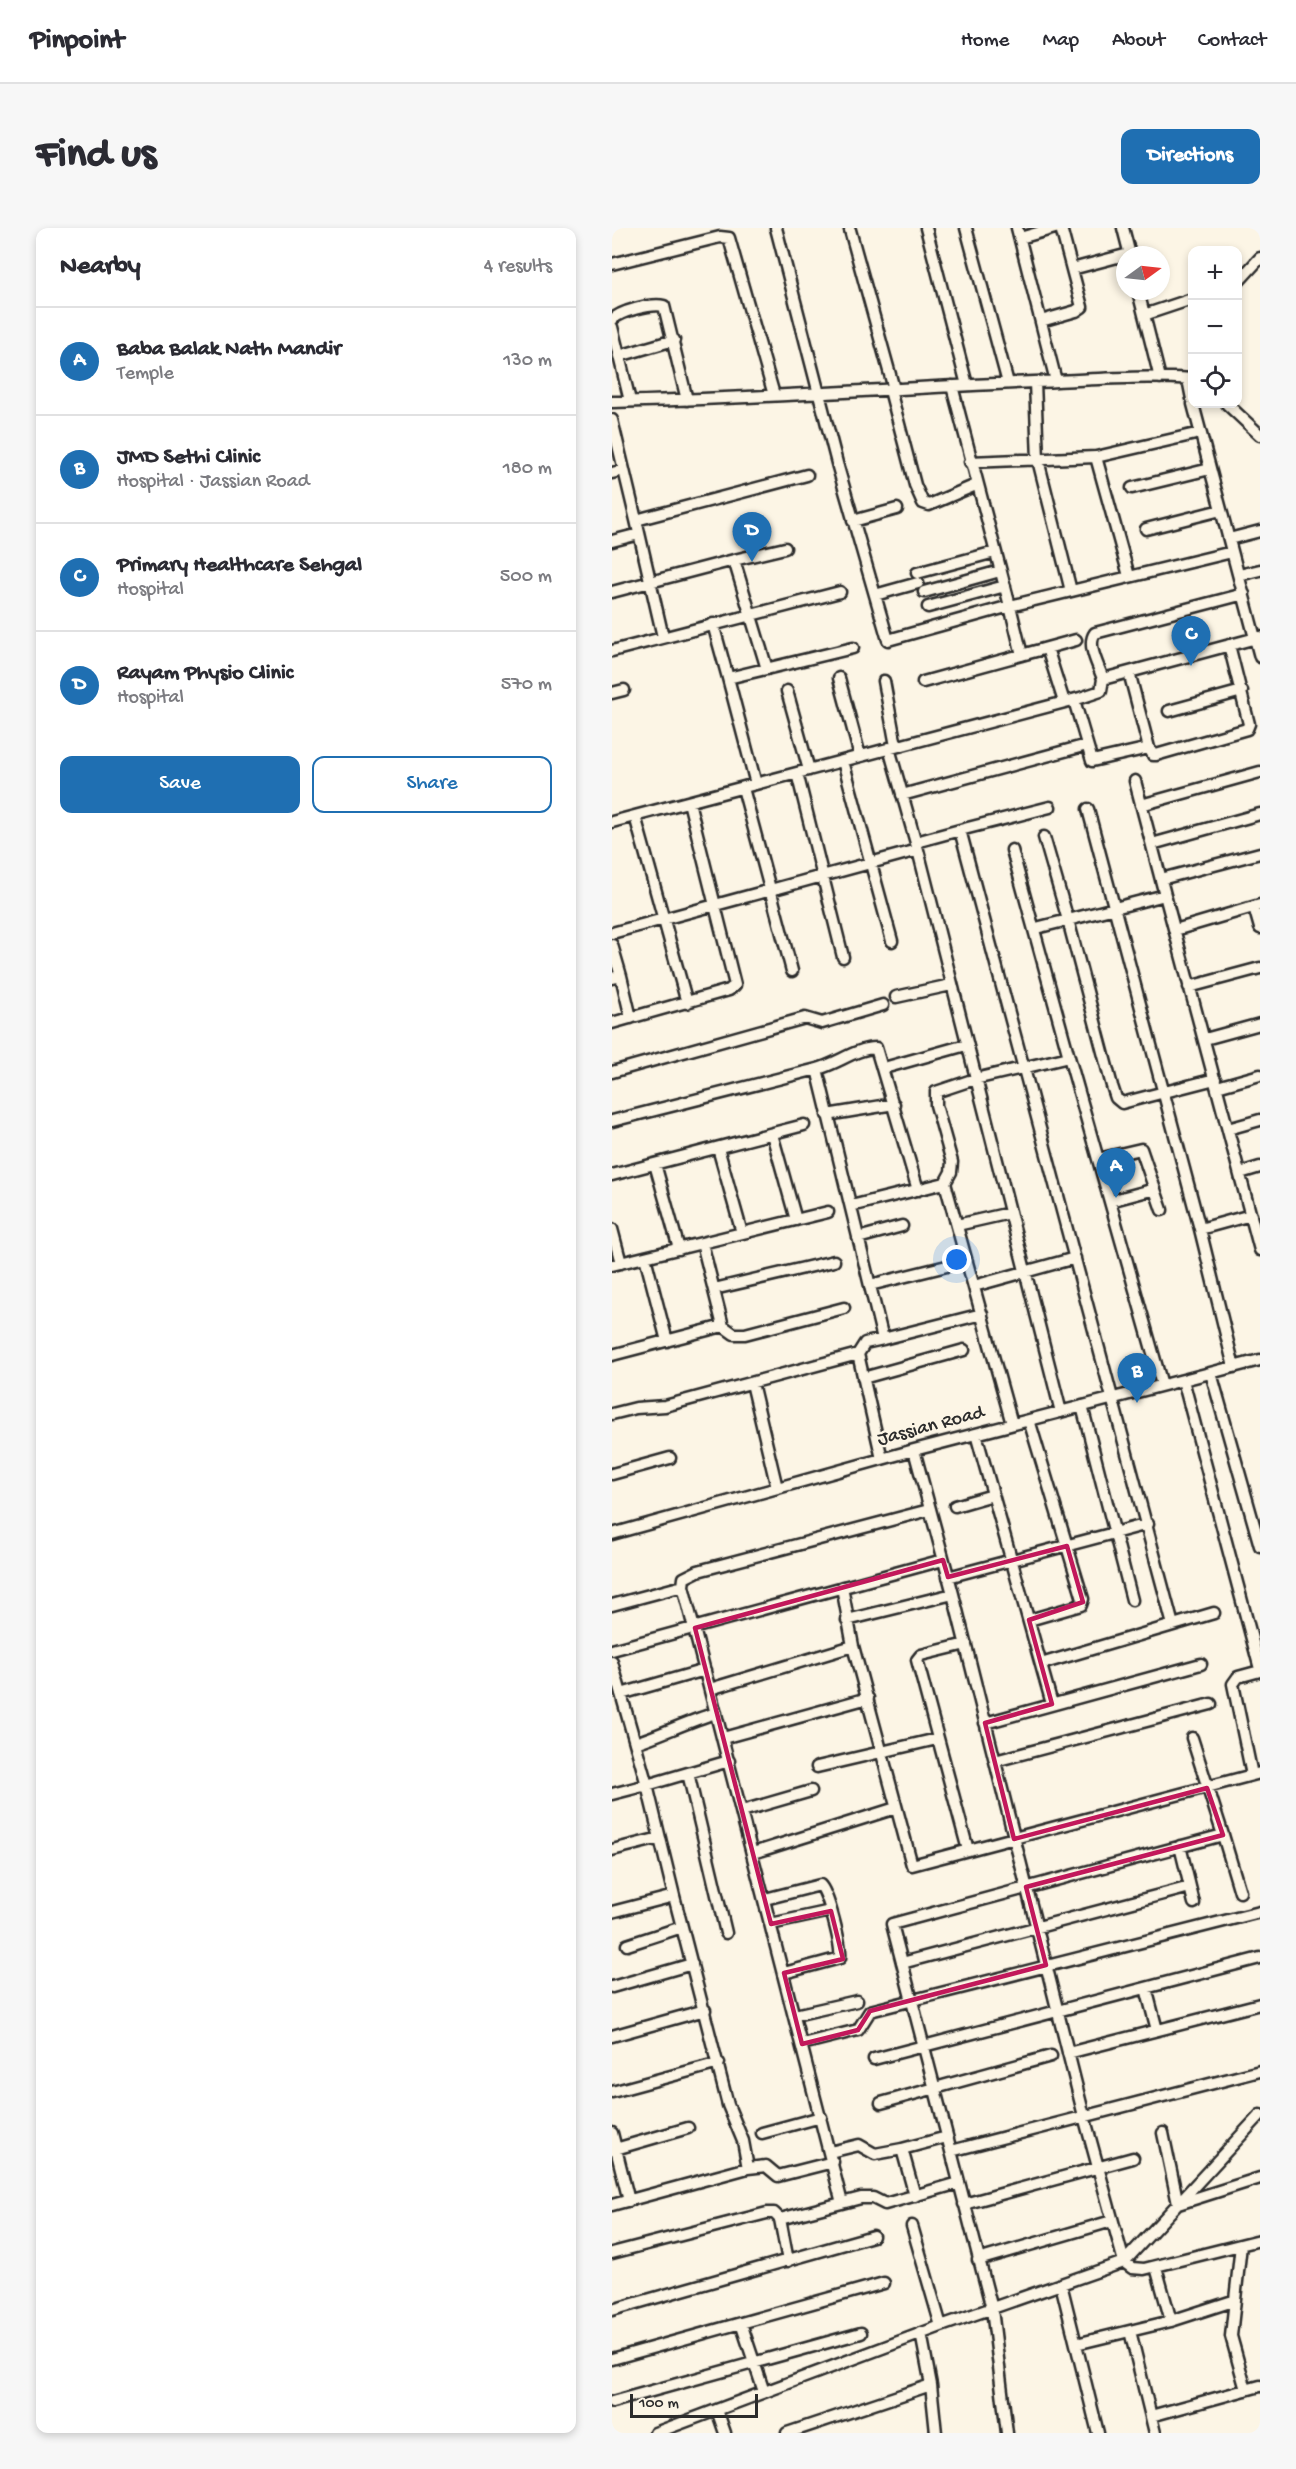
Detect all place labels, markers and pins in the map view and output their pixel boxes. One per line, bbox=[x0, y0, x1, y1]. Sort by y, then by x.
pin: D bbox=[732, 512, 772, 562]
pin: C bbox=[1172, 616, 1210, 666]
pin: A bbox=[1096, 1148, 1136, 1198]
pin: B bbox=[1118, 1354, 1156, 1403]

